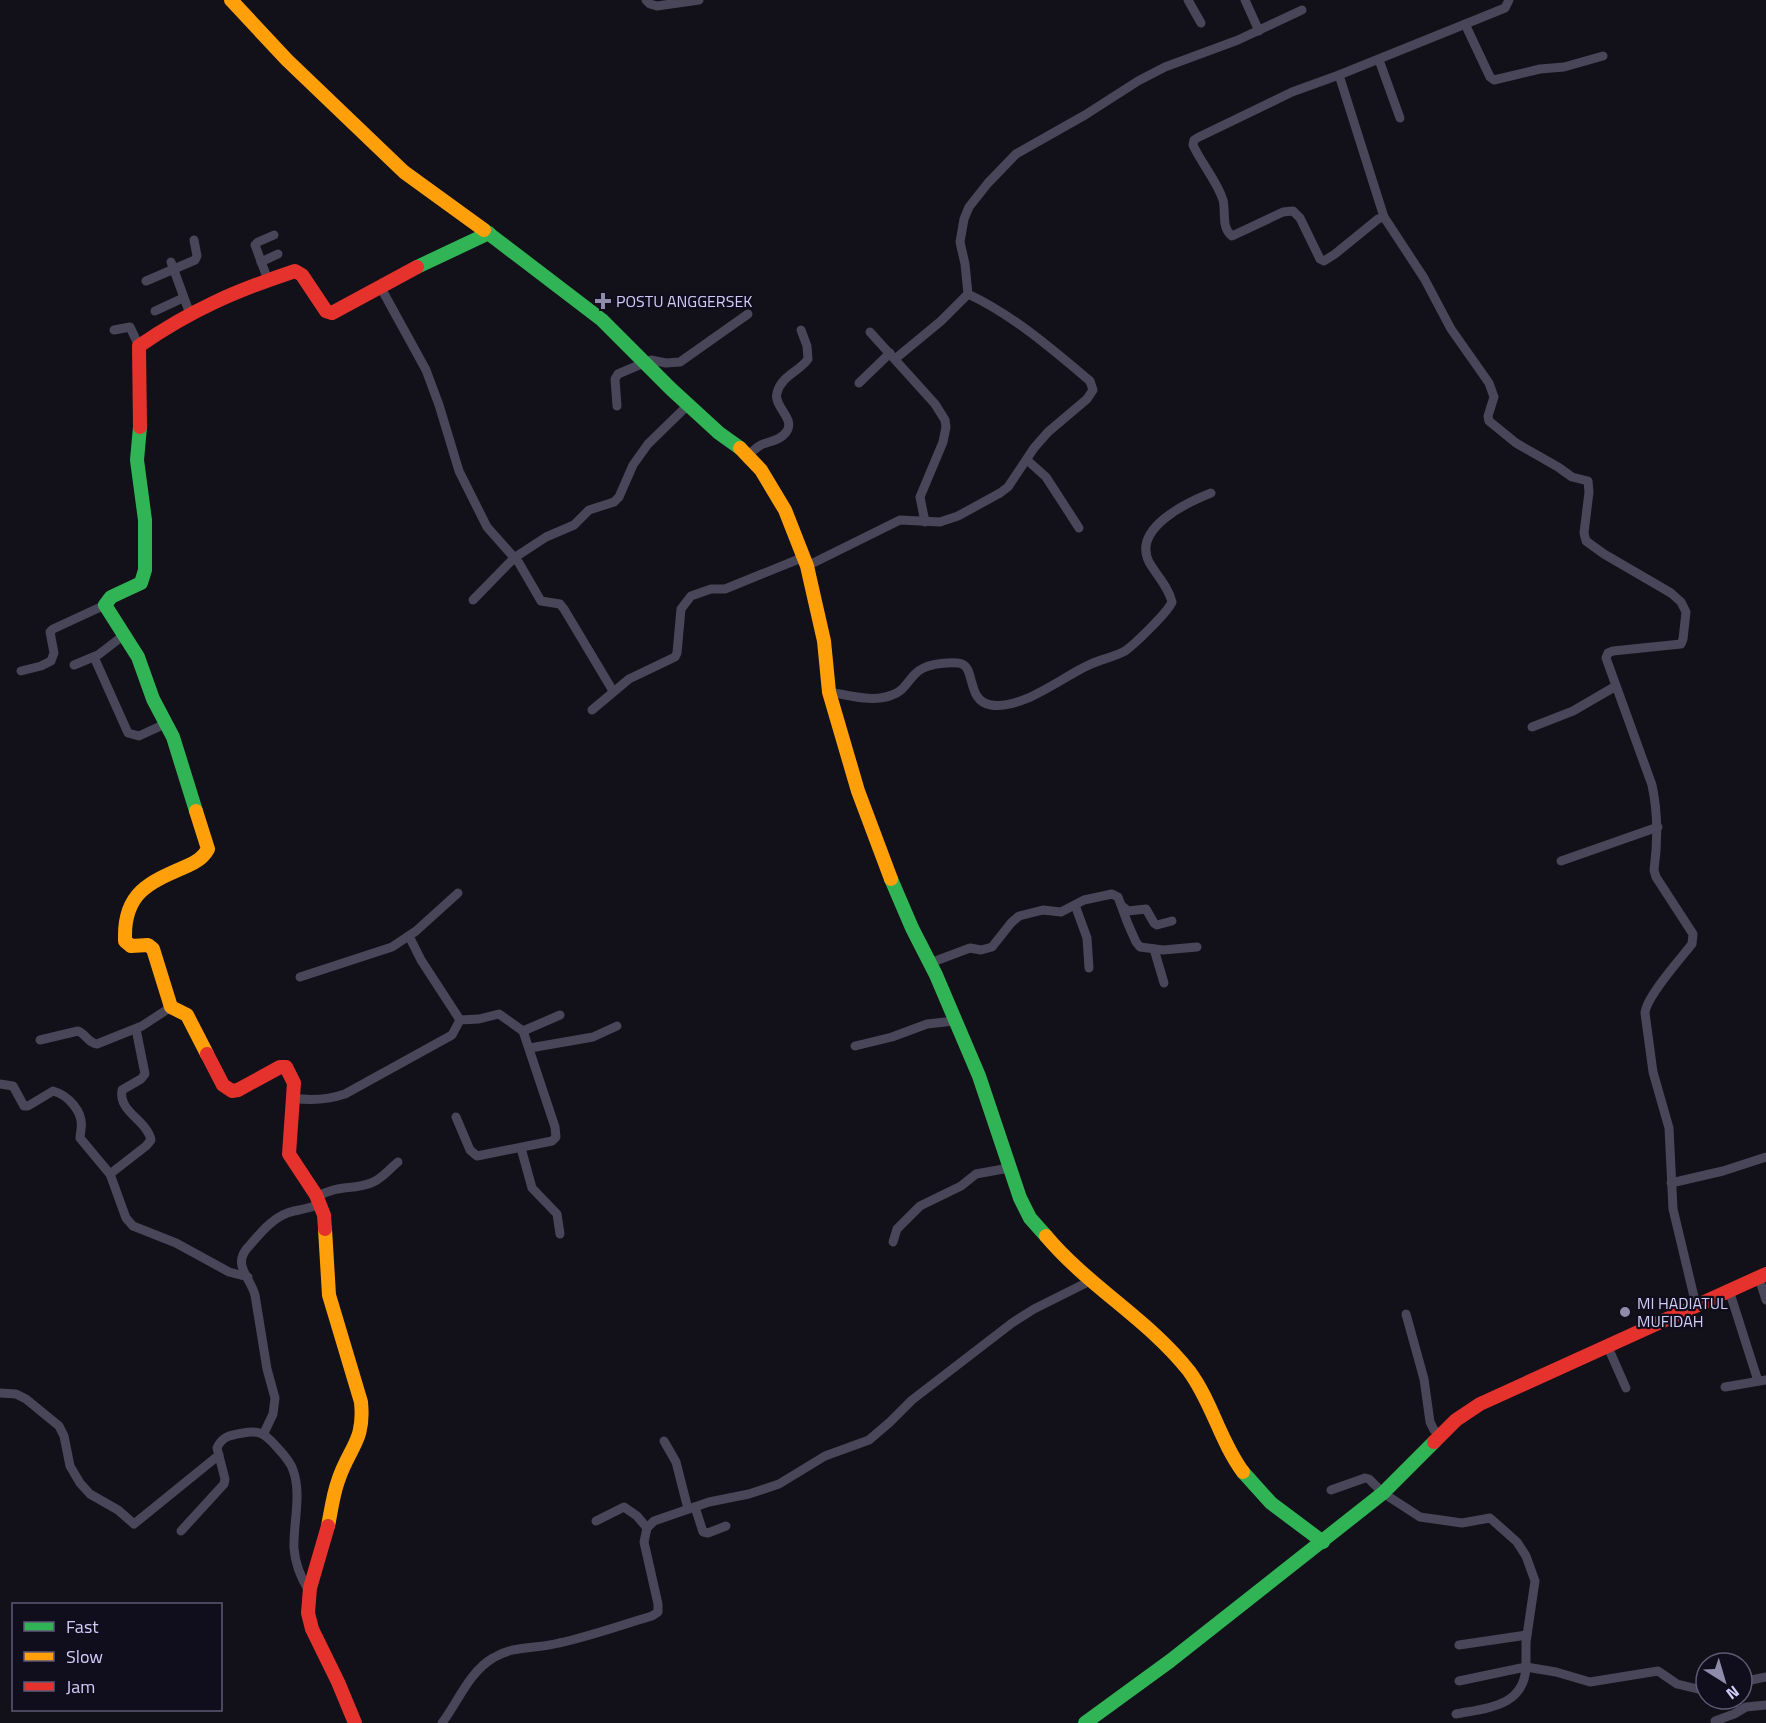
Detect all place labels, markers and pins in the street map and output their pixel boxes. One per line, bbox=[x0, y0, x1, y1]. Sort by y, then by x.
place label: POSTU ANGGERSEK bbox=[616, 289, 752, 313]
marker: POSTU ANGGERSEK bbox=[594, 292, 612, 310]
place label: MI HADIATUL MUFIDAH bbox=[1637, 1291, 1728, 1333]
marker: MI HADIATUL MUFIDAH bbox=[1618, 1305, 1632, 1319]

